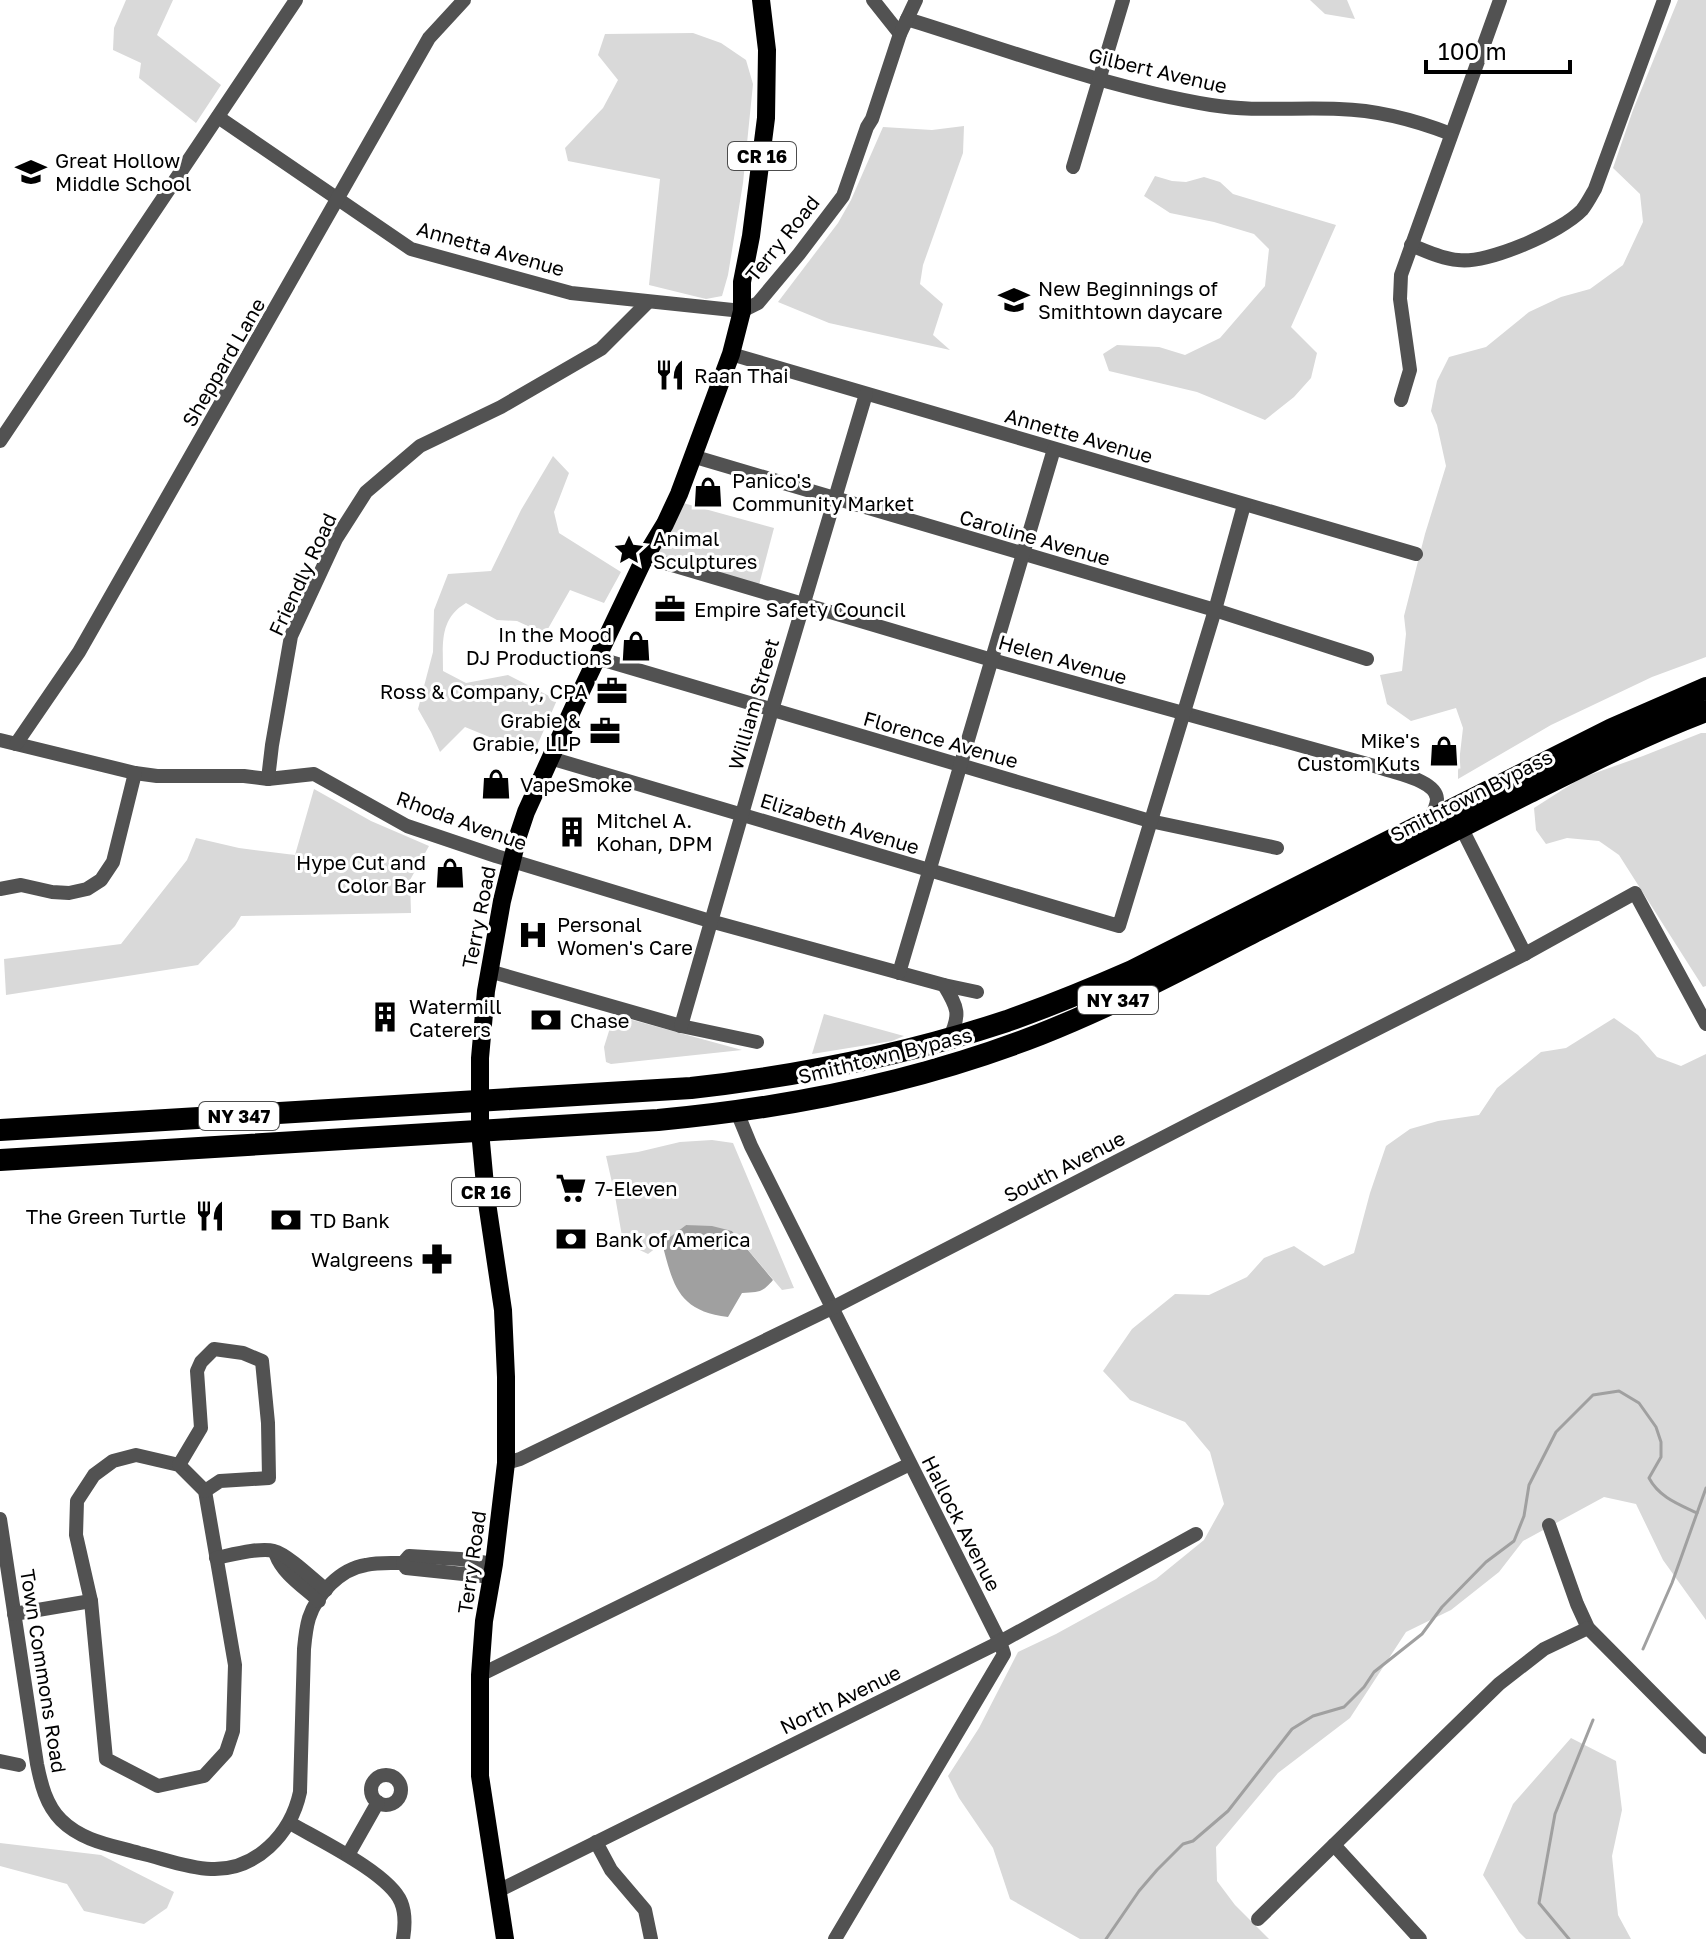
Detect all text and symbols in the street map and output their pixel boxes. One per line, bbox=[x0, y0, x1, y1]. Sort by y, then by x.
scale bar bbox=[1426, 24, 1570, 74]
text: 100 m bbox=[1438, 36, 1507, 65]
street label: Gilbert Avenue bbox=[1086, 42, 1230, 98]
road number: CR 16 bbox=[728, 142, 796, 170]
place label: Great Hollow Middle School bbox=[55, 148, 191, 195]
school or university icon: Great Hollow Middle School bbox=[14, 155, 48, 189]
street label: Terry Road bbox=[740, 190, 824, 286]
street label: Annetta Avenue bbox=[414, 215, 568, 281]
place label: New Beginnings of Smithtown daycare bbox=[1038, 276, 1223, 323]
school or university icon: New Beginnings of Smithtown daycare bbox=[997, 283, 1031, 317]
street label: Sheppard Lane bbox=[177, 294, 269, 430]
restaurant icon: Raan Thai bbox=[653, 358, 687, 392]
place label: Raan Thai bbox=[694, 363, 789, 387]
street label: Annette Avenue bbox=[1002, 402, 1156, 468]
place label: Panico's Community Market bbox=[732, 468, 914, 515]
shop icon: Panico's Community Market bbox=[691, 475, 725, 509]
street label: Caroline Avenue bbox=[957, 504, 1113, 570]
street label: Friendly Road bbox=[263, 509, 341, 639]
place label: Animal Sculptures bbox=[653, 526, 757, 573]
place icon: Animal Sculptures bbox=[612, 533, 646, 567]
office icon: Empire Safety Council bbox=[653, 592, 687, 626]
place label: Empire Safety Council bbox=[694, 597, 906, 621]
place label: In the Mood DJ Productions bbox=[466, 622, 612, 669]
shop icon: In the Mood DJ Productions bbox=[619, 629, 653, 663]
street label: Helen Avenue bbox=[996, 629, 1130, 689]
street label: William Street bbox=[723, 635, 783, 773]
office icon: Ross & Company, CPA bbox=[595, 674, 629, 708]
place label: Ross & Company, CPA bbox=[380, 679, 588, 703]
street label: Florence Avenue bbox=[861, 705, 1021, 773]
place label: Grabie & Grabie, LLP bbox=[472, 708, 582, 755]
office icon: Grabie & Grabie, LLP bbox=[588, 714, 622, 748]
place label: Mike's Custom Kuts bbox=[1297, 728, 1420, 775]
shop icon: Mike's Custom Kuts bbox=[1427, 734, 1461, 768]
street label: Smithtown Bypass bbox=[1386, 744, 1556, 846]
shop icon: VapeSmoke bbox=[479, 767, 513, 801]
place label: VapeSmoke bbox=[520, 772, 632, 796]
street label: Rhoda Avenue bbox=[393, 785, 531, 855]
street label: Elizabeth Avenue bbox=[757, 787, 923, 859]
place label: Mitchel A. Kohan, DPM bbox=[596, 808, 713, 855]
building icon: Mitchel A. Kohan, DPM bbox=[555, 815, 589, 849]
place label: Hype Cut and Color Bar bbox=[296, 850, 426, 897]
shop icon: Hype Cut and Color Bar bbox=[433, 856, 467, 890]
street label: Terry Road bbox=[456, 864, 500, 970]
place label: Personal Women's Care bbox=[557, 912, 693, 959]
hospital icon: Personal Women's Care bbox=[516, 918, 550, 952]
road number: NY 347 bbox=[1078, 986, 1158, 1014]
place label: Watermill Caterers bbox=[409, 994, 502, 1041]
building icon: Watermill Caterers bbox=[368, 1000, 402, 1034]
bank icon: Chase bbox=[529, 1003, 563, 1037]
place label: Chase bbox=[570, 1008, 629, 1032]
street label: Smithtown Bypass bbox=[796, 1022, 974, 1088]
road number: NY 347 bbox=[199, 1102, 279, 1130]
street label: South Avenue bbox=[999, 1125, 1129, 1207]
supermarket icon: 7-Eleven bbox=[554, 1171, 588, 1205]
place label: 7-Eleven bbox=[595, 1176, 678, 1200]
road number: CR 16 bbox=[452, 1178, 520, 1206]
restaurant icon: The Green Turtle bbox=[193, 1199, 227, 1233]
bank icon: TD Bank bbox=[269, 1203, 303, 1237]
place label: The Green Turtle bbox=[26, 1204, 186, 1228]
place label: TD Bank bbox=[310, 1208, 390, 1232]
bank icon: Bank of America bbox=[554, 1222, 588, 1256]
place label: Bank of America bbox=[595, 1227, 750, 1251]
pharmacy icon: Walgreens bbox=[420, 1242, 454, 1276]
place label: Walgreens bbox=[311, 1247, 413, 1271]
street label: Hallock Avenue bbox=[918, 1451, 1006, 1595]
street label: Terry Road bbox=[452, 1509, 490, 1615]
street label: Town Commons Road bbox=[16, 1567, 72, 1775]
street label: North Avenue bbox=[776, 1659, 904, 1739]

